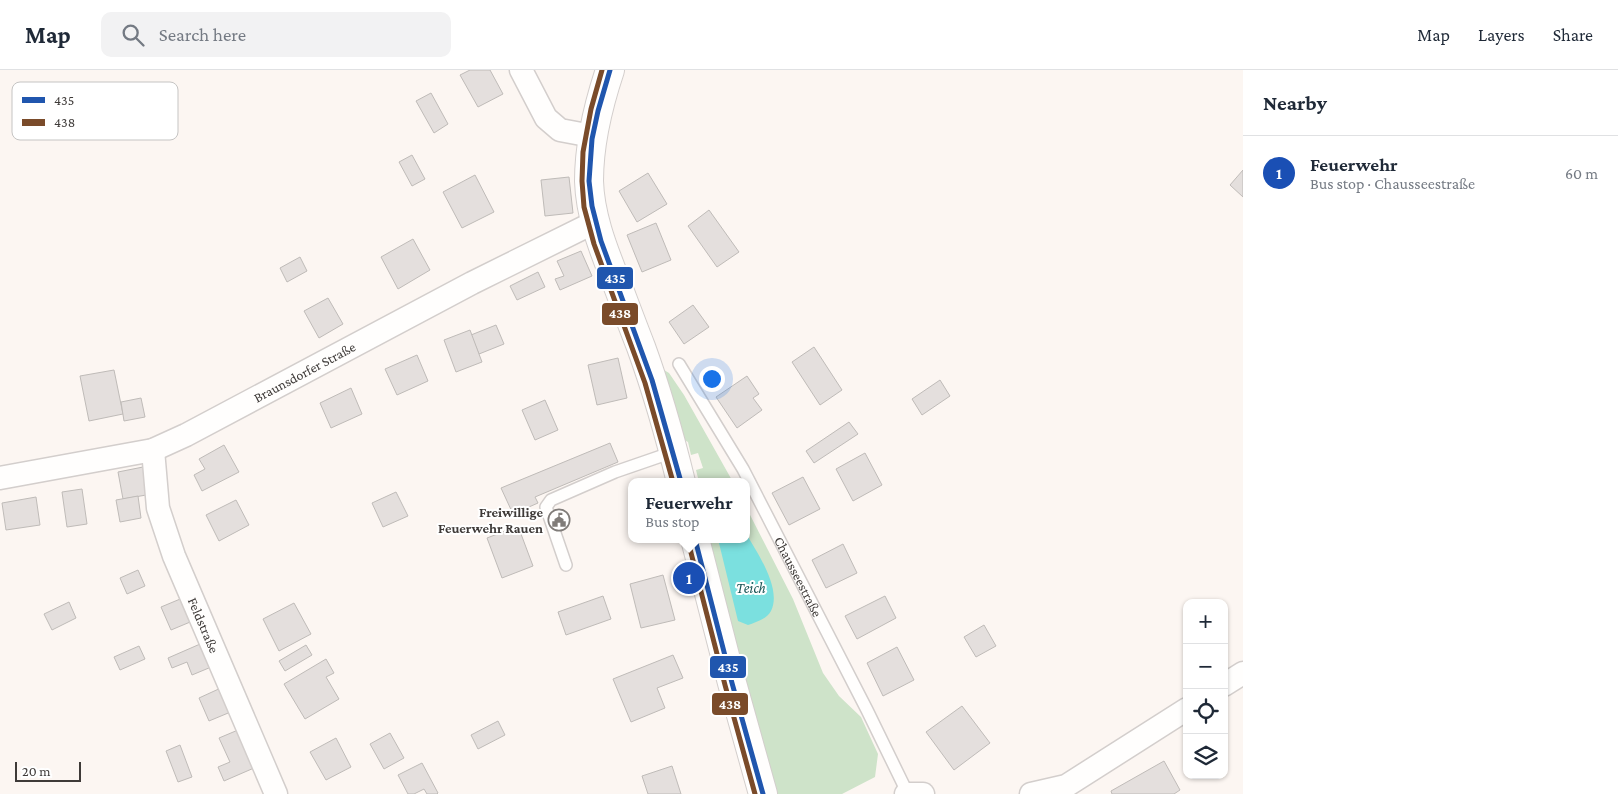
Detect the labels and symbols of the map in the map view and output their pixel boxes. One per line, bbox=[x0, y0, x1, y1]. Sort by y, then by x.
legend bbox=[12, 82, 178, 140]
text: 435 bbox=[54, 92, 74, 108]
text: 438 bbox=[54, 114, 75, 130]
line badge: 435 bbox=[596, 266, 634, 290]
text: 435 bbox=[604, 270, 626, 286]
line badge: 438 bbox=[601, 302, 639, 326]
text: 438 bbox=[609, 305, 631, 321]
street label: Braunsdorfer Straße bbox=[251, 338, 358, 406]
your location bbox=[699, 366, 725, 392]
place label: Freiwillige Feuerwehr Rauen bbox=[438, 504, 543, 536]
public building icon: Freiwillige Feuerwehr Rauen bbox=[547, 508, 571, 532]
street label: Chausseestraße bbox=[771, 534, 826, 620]
pin: 1 bbox=[673, 559, 705, 597]
water label: Teich bbox=[736, 580, 766, 596]
street label: Feldstraße bbox=[185, 595, 223, 655]
line badge: 435 bbox=[709, 655, 747, 679]
text: 435 bbox=[717, 659, 739, 675]
line badge: 438 bbox=[711, 692, 749, 716]
text: 438 bbox=[719, 696, 741, 712]
scale bar bbox=[15, 759, 81, 782]

